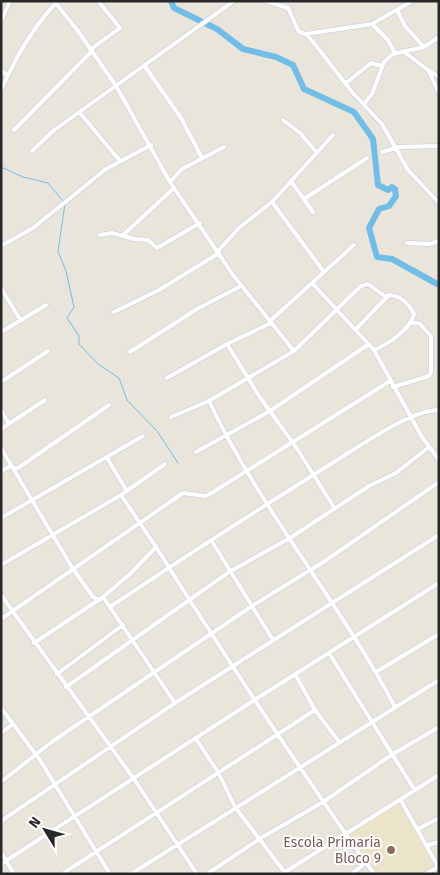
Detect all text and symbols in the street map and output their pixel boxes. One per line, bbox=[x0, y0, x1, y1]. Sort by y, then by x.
north arrow bbox=[20, 805, 70, 855]
text: N bbox=[25, 814, 45, 831]
place label: Escola Primaria Bloco 9 bbox=[283, 834, 381, 867]
marker: Escola Primaria Bloco 9 bbox=[385, 844, 397, 856]

